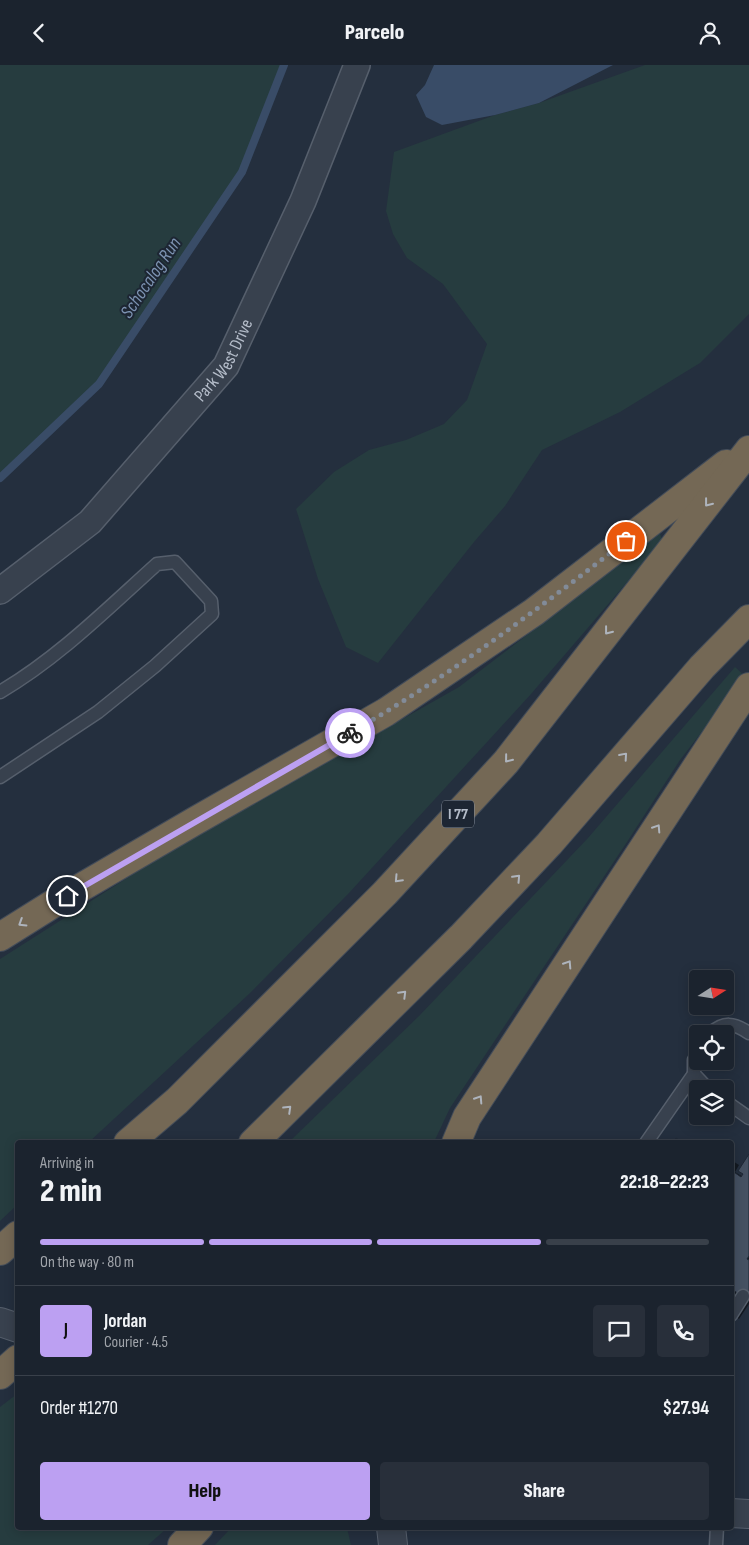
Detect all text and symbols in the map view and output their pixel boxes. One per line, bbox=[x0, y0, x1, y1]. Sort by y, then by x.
icon: back bbox=[25, 19, 53, 47]
text: Parcelo bbox=[345, 19, 404, 46]
icon: person bbox=[696, 19, 724, 47]
water label: Schocalog Run bbox=[116, 233, 186, 323]
street label: Park West Drive bbox=[190, 316, 257, 406]
one-way arrow bbox=[706, 497, 714, 506]
pin bbox=[605, 520, 647, 562]
icon: bag bbox=[612, 527, 640, 555]
one-way arrow bbox=[606, 625, 614, 634]
courier bbox=[325, 708, 375, 758]
icon: bike bbox=[336, 719, 364, 747]
one-way arrow bbox=[506, 753, 514, 762]
one-way arrow bbox=[619, 753, 628, 762]
road number: I 77 bbox=[442, 801, 474, 827]
one-way arrow bbox=[651, 824, 660, 833]
one-way arrow bbox=[395, 873, 404, 882]
one-way arrow bbox=[511, 874, 520, 883]
pin bbox=[46, 875, 88, 917]
icon: home bbox=[53, 882, 81, 910]
one-way arrow bbox=[18, 917, 27, 926]
one-way arrow bbox=[562, 960, 571, 969]
north arrow bbox=[689, 970, 734, 1015]
map controls bbox=[689, 970, 734, 1125]
one-way arrow bbox=[398, 991, 407, 1000]
button: locate bbox=[689, 1025, 734, 1070]
button: layers bbox=[689, 1080, 734, 1125]
one-way arrow bbox=[472, 1096, 482, 1105]
one-way arrow bbox=[282, 1106, 291, 1115]
text: Arriving in bbox=[40, 1154, 94, 1173]
text: 22:18–22:23 bbox=[620, 1171, 709, 1194]
text: 2 min bbox=[40, 1172, 102, 1211]
text: On the way · 80 m bbox=[40, 1253, 134, 1272]
button: chat bbox=[593, 1305, 645, 1357]
button: phone bbox=[657, 1305, 709, 1357]
text: Jordan bbox=[104, 1310, 147, 1333]
text: J bbox=[64, 1319, 68, 1342]
text: Courier · 4.5 bbox=[104, 1333, 168, 1352]
text: Order #1270 bbox=[40, 1397, 118, 1420]
text: $27.94 bbox=[663, 1397, 709, 1420]
button: Help bbox=[40, 1462, 370, 1520]
button: Share bbox=[380, 1462, 709, 1520]

